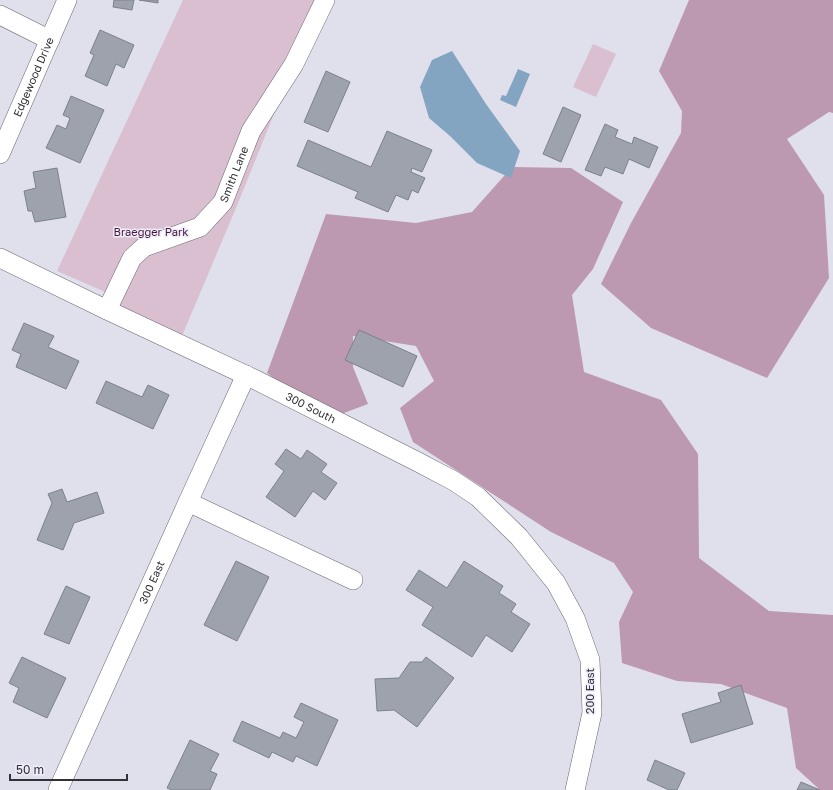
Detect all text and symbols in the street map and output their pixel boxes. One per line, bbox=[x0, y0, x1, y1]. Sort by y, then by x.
street label: Edgewood Drive bbox=[10, 35, 56, 118]
street label: Smith Lane bbox=[216, 144, 250, 204]
park label: Braegger Park bbox=[114, 225, 188, 238]
street label: 300 South bbox=[284, 389, 338, 425]
street label: 300 East bbox=[136, 558, 167, 606]
street label: 200 East bbox=[583, 668, 596, 714]
scale bar bbox=[10, 756, 127, 782]
text: 50 m bbox=[16, 762, 44, 777]

